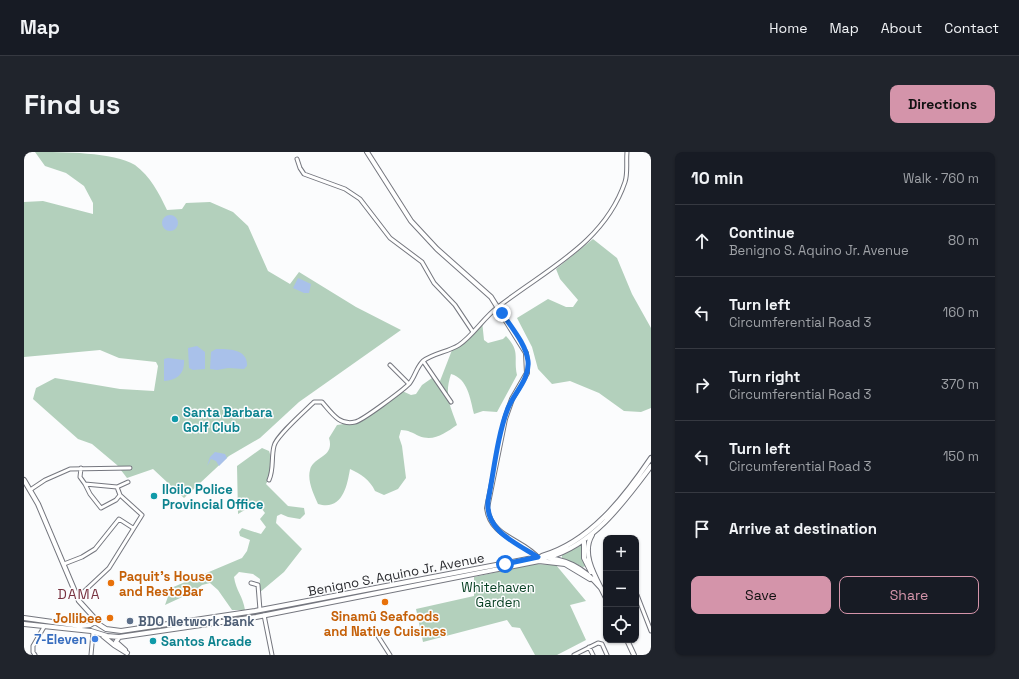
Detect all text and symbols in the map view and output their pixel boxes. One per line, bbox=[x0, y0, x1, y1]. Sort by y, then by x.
text: Map bbox=[20, 15, 60, 40]
text: Home bbox=[769, 19, 807, 37]
text: Map bbox=[829, 19, 859, 37]
text: About bbox=[881, 19, 922, 37]
text: Contact bbox=[944, 19, 999, 37]
button: Directions bbox=[890, 85, 995, 123]
text: Find us bbox=[24, 86, 121, 122]
text: 10 min bbox=[691, 167, 744, 189]
text: Walk · 760 m bbox=[903, 170, 979, 187]
text: Continue bbox=[729, 223, 795, 242]
icon: ahead bbox=[691, 230, 713, 252]
text: 80 m bbox=[948, 232, 979, 249]
text: Benigno S. Aquino Jr. Avenue bbox=[729, 242, 909, 259]
text: Turn left bbox=[729, 295, 791, 314]
icon: left bbox=[691, 302, 713, 324]
route end bbox=[493, 304, 511, 322]
text: 160 m bbox=[943, 304, 979, 321]
text: Circumferential Road 3 bbox=[729, 314, 871, 331]
text: Turn right bbox=[729, 367, 800, 386]
icon: right bbox=[691, 374, 713, 396]
text: 370 m bbox=[941, 376, 979, 393]
text: Circumferential Road 3 bbox=[729, 386, 871, 403]
place label: Santa Barbara Golf Club bbox=[183, 404, 273, 436]
marker: Santa Barbara Golf Club bbox=[170, 414, 180, 424]
text: Turn left bbox=[729, 439, 791, 458]
icon: left bbox=[691, 446, 713, 468]
text: 150 m bbox=[943, 448, 979, 465]
text: Circumferential Road 3 bbox=[729, 458, 871, 475]
place label: Iloilo Police Provincial Office bbox=[162, 481, 263, 513]
marker: Iloilo Police Provincial Office bbox=[149, 491, 159, 501]
icon: arrive bbox=[691, 518, 713, 540]
text: Arrive at destination bbox=[729, 519, 877, 538]
map controls bbox=[603, 535, 639, 643]
button: + bbox=[603, 535, 639, 571]
street label: Benigno S. Aquino Jr. Avenue bbox=[306, 549, 486, 600]
route start bbox=[496, 555, 514, 573]
place label: Paquit's House and RestoBar bbox=[119, 568, 213, 600]
button: − bbox=[603, 571, 639, 607]
button: Save bbox=[691, 576, 831, 614]
button: Share bbox=[839, 576, 979, 614]
marker: Paquit's House and RestoBar bbox=[106, 578, 116, 588]
park label: Whitehaven Garden bbox=[461, 579, 535, 611]
district label: DAMA bbox=[58, 585, 100, 603]
marker: Sinamû Seafoods and Native Cuisines bbox=[380, 597, 390, 607]
button: locate bbox=[603, 607, 639, 643]
place label: Sinamû Seafoods and Native Cuisines bbox=[324, 608, 446, 640]
place label: Jollibee bbox=[53, 610, 102, 627]
marker: Jollibee bbox=[105, 613, 115, 623]
place label: BDO Network Bank bbox=[138, 613, 255, 630]
marker: BDO Network Bank bbox=[125, 616, 135, 626]
place label: 7-Eleven bbox=[34, 631, 87, 648]
place label: Santos Arcade bbox=[161, 633, 252, 650]
marker: 7-Eleven bbox=[90, 634, 100, 644]
marker: Santos Arcade bbox=[148, 636, 158, 646]

